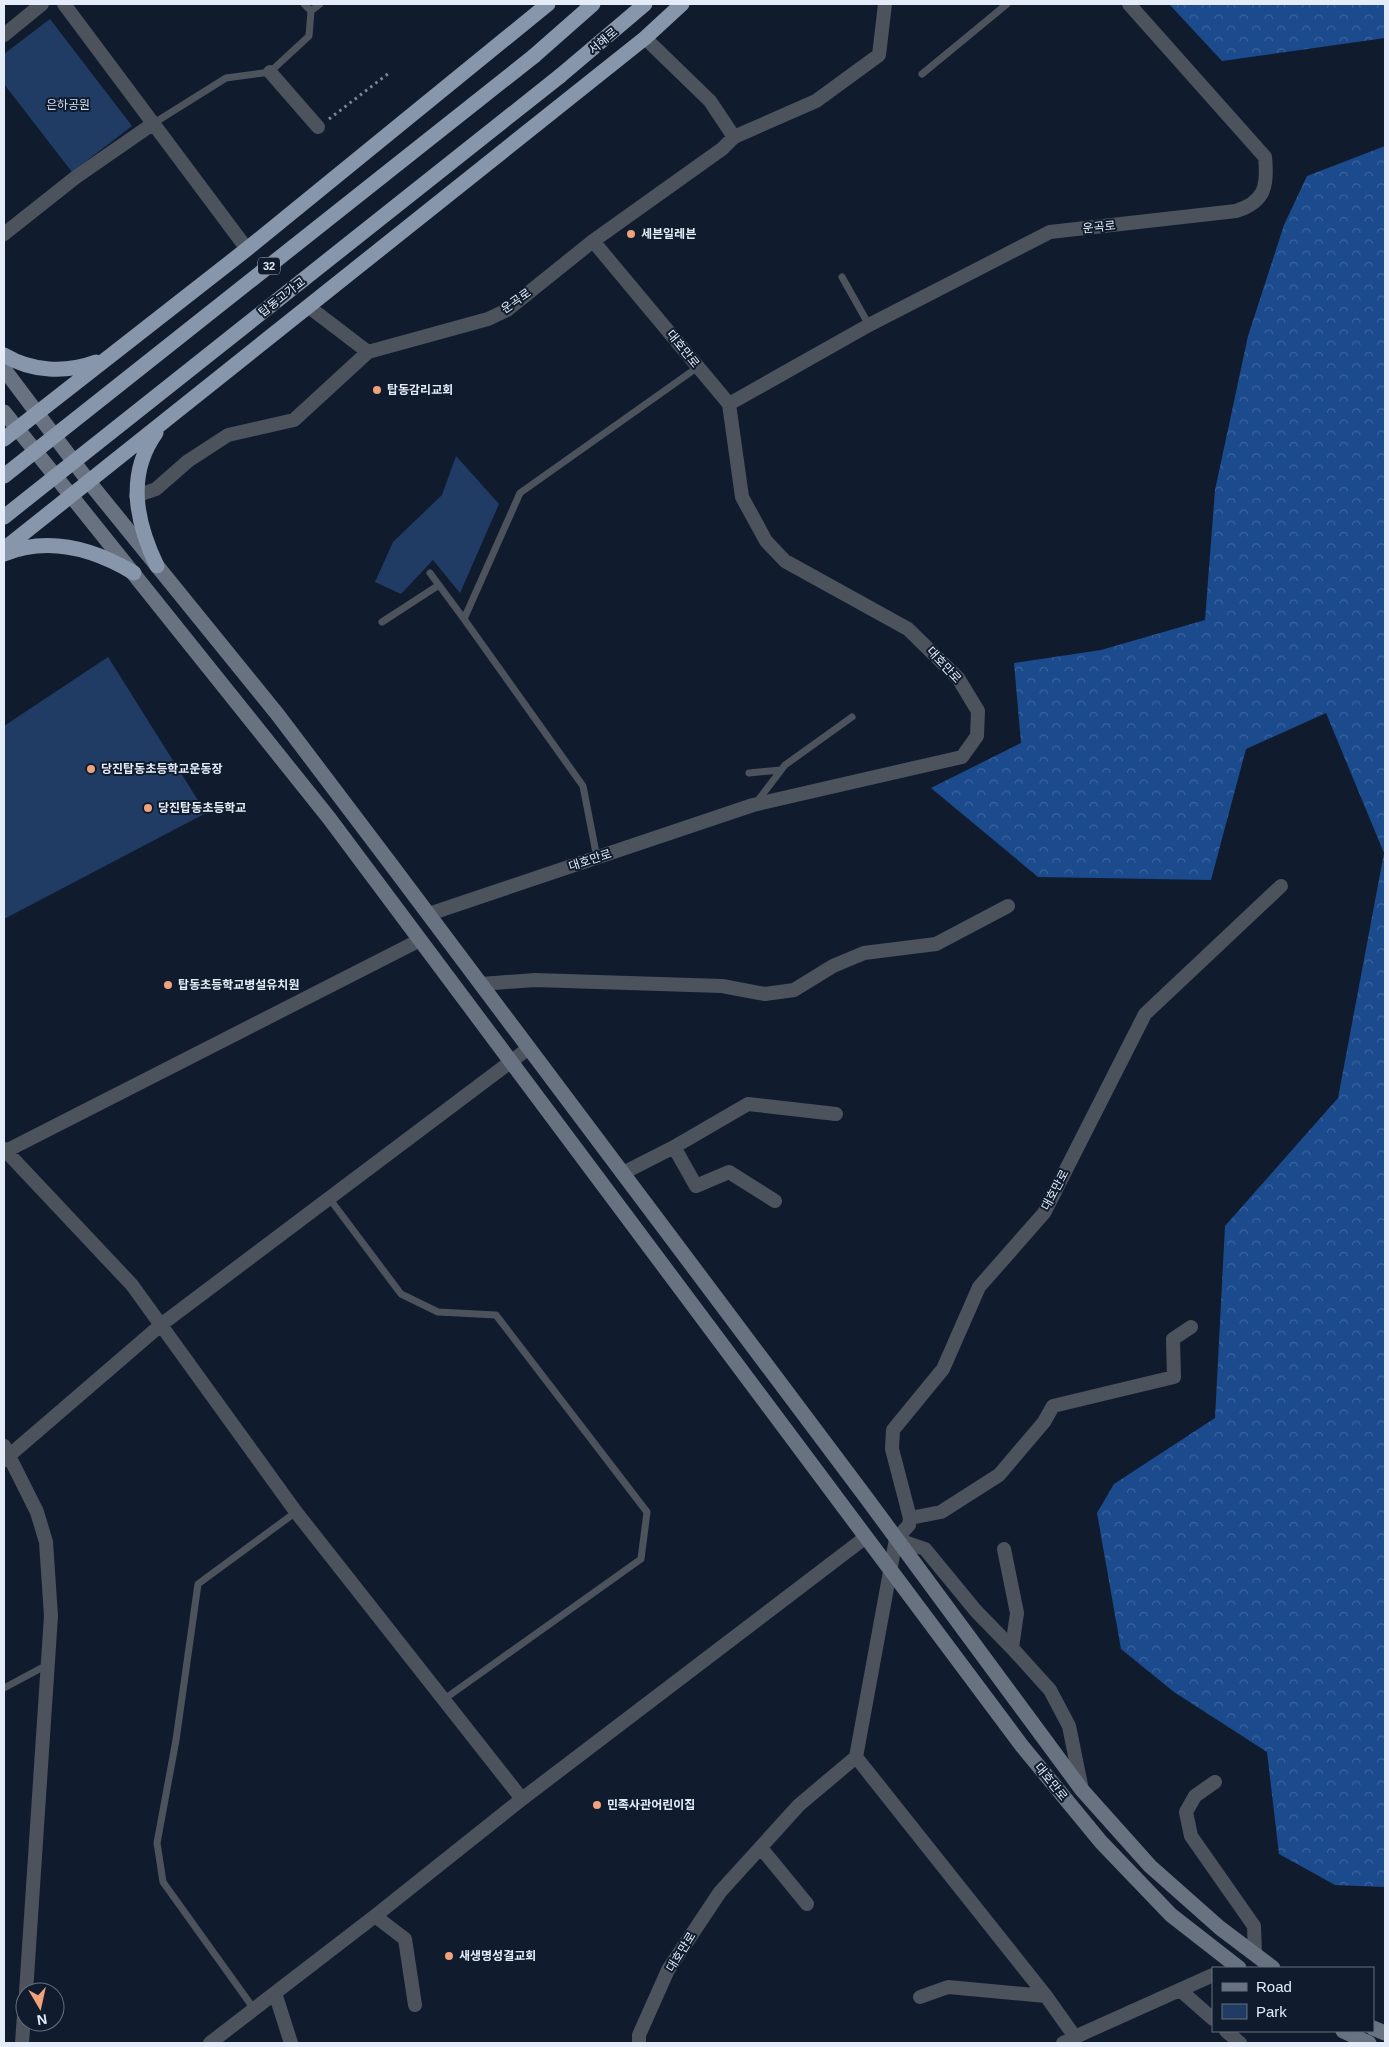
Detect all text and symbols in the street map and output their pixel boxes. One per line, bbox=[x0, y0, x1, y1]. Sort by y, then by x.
street label: 서해로 bbox=[586, 25, 620, 57]
park label: 은하공원 bbox=[46, 98, 90, 112]
street label: 운곡로 bbox=[1082, 218, 1116, 236]
place label: 세븐일레븐 bbox=[641, 227, 696, 241]
marker: 세븐일레븐 bbox=[625, 228, 637, 240]
road number: 32 bbox=[258, 258, 280, 274]
street label: 탑동고가교 bbox=[256, 274, 308, 320]
street label: 운곡로 bbox=[498, 286, 534, 316]
street label: 대호만로 bbox=[664, 327, 702, 371]
place label: 탑동감리교회 bbox=[387, 383, 453, 397]
marker: 탑동감리교회 bbox=[371, 384, 383, 396]
street label: 대호만로 bbox=[924, 644, 964, 686]
place label: 당진탑동초등학교운동장 bbox=[101, 762, 222, 776]
marker: 당진탑동초등학교운동장 bbox=[85, 763, 97, 775]
place label: 당진탑동초등학교 bbox=[158, 801, 246, 815]
marker: 당진탑동초등학교 bbox=[142, 802, 154, 814]
street label: 대호만로 bbox=[567, 847, 613, 873]
place label: 탑동초등학교병설유치원 bbox=[178, 978, 299, 992]
marker: 탑동초등학교병설유치원 bbox=[162, 979, 174, 991]
street label: 대호만로 bbox=[1038, 1167, 1072, 1213]
street label: 대호만로 bbox=[1032, 1760, 1070, 1804]
place label: 민족사관어린이집 bbox=[607, 1798, 695, 1812]
marker: 민족사관어린이집 bbox=[591, 1799, 603, 1811]
street label: 대호만로 bbox=[663, 1930, 699, 1974]
place label: 새생명성결교회 bbox=[459, 1949, 536, 1963]
marker: 새생명성결교회 bbox=[443, 1950, 455, 1962]
legend bbox=[1212, 1967, 1374, 2032]
text: Road bbox=[1256, 1978, 1292, 1995]
north arrow bbox=[15, 1982, 65, 2032]
text: Park bbox=[1256, 2003, 1287, 2020]
text: N bbox=[36, 2011, 48, 2029]

